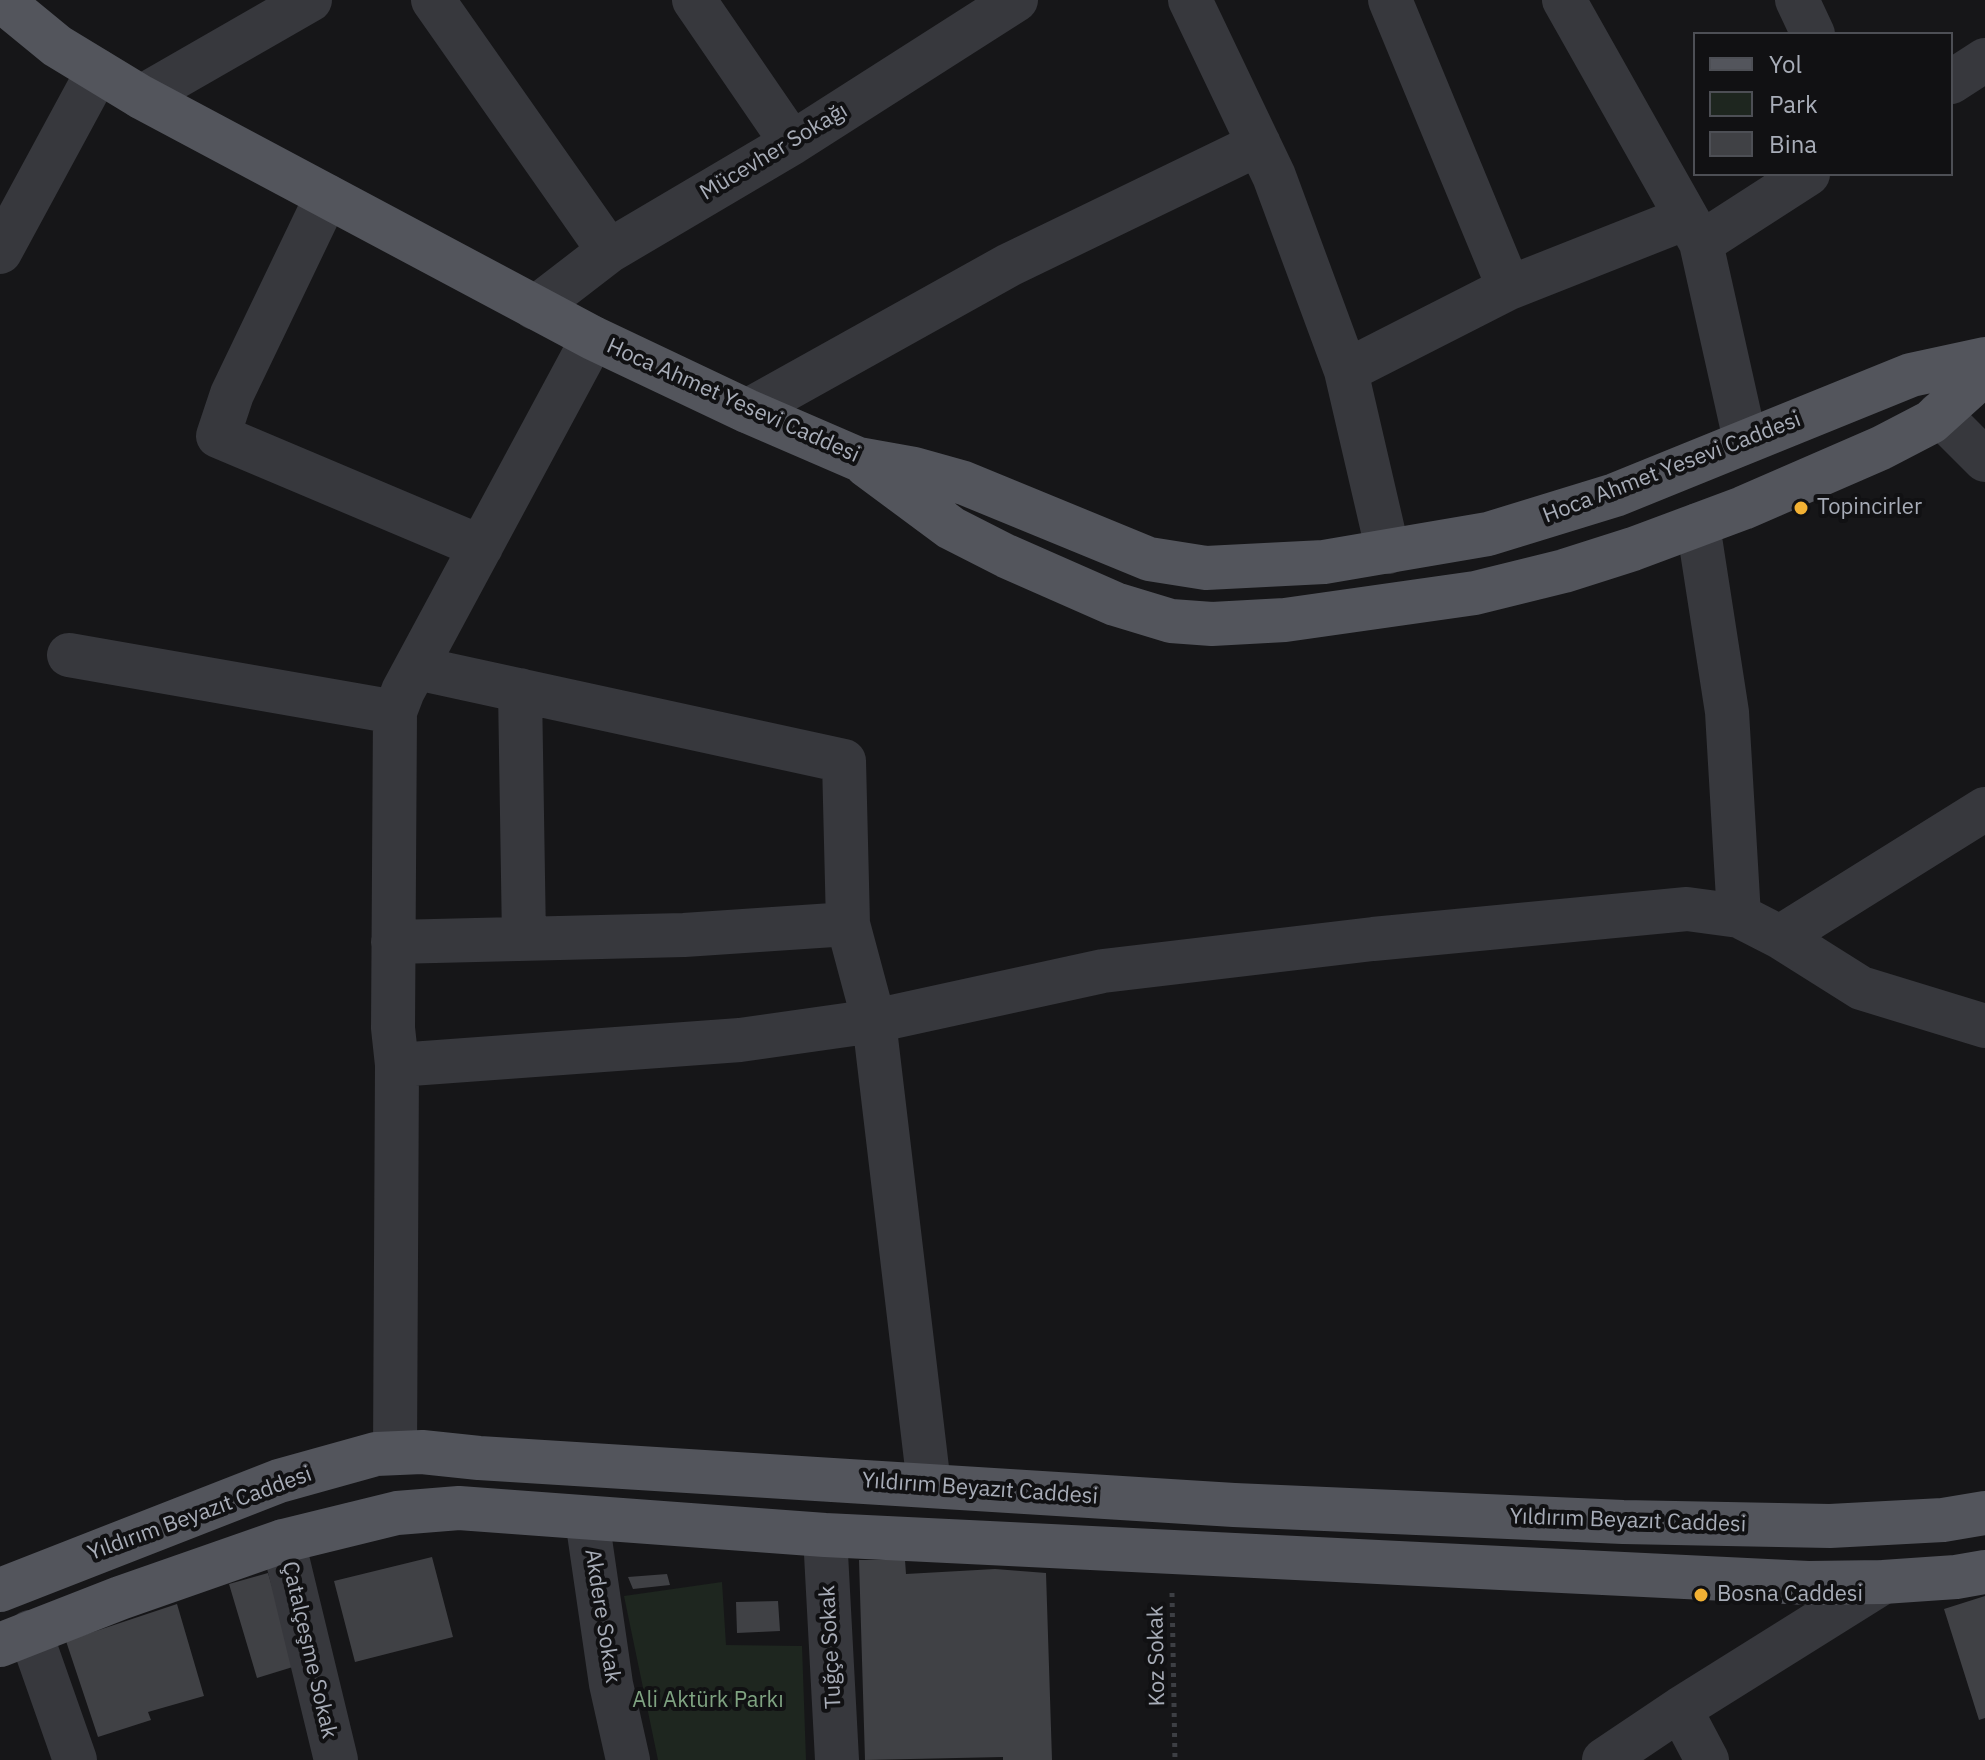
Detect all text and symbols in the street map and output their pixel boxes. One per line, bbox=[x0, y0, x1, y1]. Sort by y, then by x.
legend bbox=[1693, 32, 1953, 176]
text: Yol bbox=[1769, 48, 1802, 80]
text: Park bbox=[1769, 88, 1818, 120]
street label: Mücevher Sokağı bbox=[695, 98, 853, 206]
text: Bina bbox=[1769, 128, 1817, 160]
street label: Hoca Ahmet Yesevi Caddesi bbox=[602, 333, 864, 469]
street label: Hoca Ahmet Yesevi Caddesi bbox=[1539, 407, 1805, 529]
place label: Topincirler bbox=[1817, 495, 1922, 521]
marker: Topincirler bbox=[1792, 499, 1810, 517]
street label: Yıldırım Beyazıt Caddesi bbox=[84, 1461, 316, 1567]
street label: Yıldırım Beyazıt Caddesi bbox=[861, 1468, 1099, 1510]
street label: Yıldırım Beyazıt Caddesi bbox=[1509, 1504, 1747, 1538]
street label: Akdere Sokak bbox=[578, 1547, 626, 1685]
street label: Çatalçeşme Sokak bbox=[276, 1559, 342, 1741]
place label: Bosna Caddesi bbox=[1717, 1582, 1863, 1608]
street label: Tuğçe Sokak bbox=[815, 1585, 847, 1709]
marker: Bosna Caddesi bbox=[1692, 1586, 1710, 1604]
street label: Koz Sokak bbox=[1143, 1605, 1171, 1707]
park label: Ali Aktürk Parkı bbox=[632, 1688, 784, 1714]

